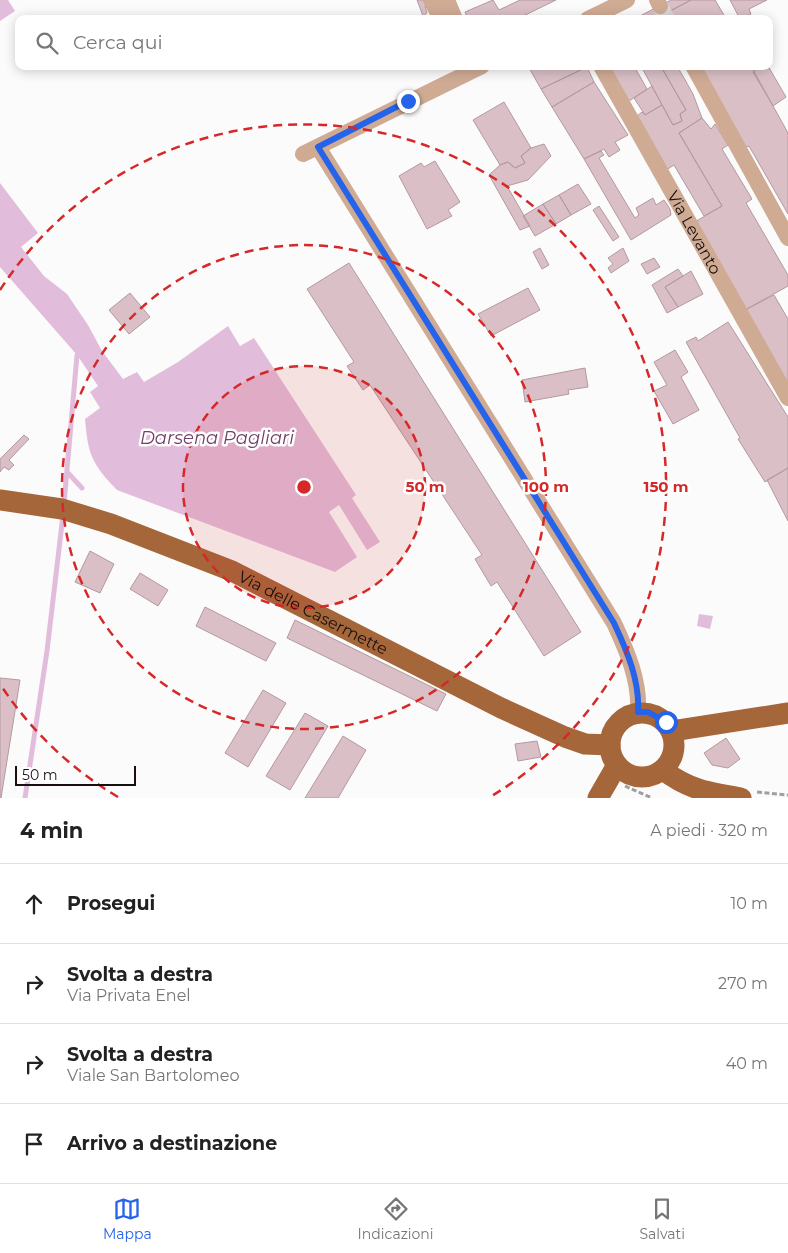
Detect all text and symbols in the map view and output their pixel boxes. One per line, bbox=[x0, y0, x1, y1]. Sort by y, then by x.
search box bbox=[15, 15, 773, 70]
icon: search bbox=[33, 29, 61, 57]
text: Cerca qui bbox=[73, 31, 163, 54]
route end bbox=[397, 90, 420, 113]
street label: Via Levanto bbox=[663, 188, 725, 278]
water label: Darsena Pagliari bbox=[140, 427, 294, 449]
text: 50 m bbox=[405, 477, 445, 496]
text: 100 m bbox=[523, 477, 569, 496]
text: 150 m bbox=[644, 477, 688, 496]
centre of rings bbox=[295, 478, 313, 496]
street label: Via delle Casermette bbox=[235, 567, 391, 659]
route start bbox=[655, 711, 678, 734]
scale bar bbox=[15, 763, 136, 786]
text: 50 m bbox=[22, 766, 58, 784]
text: 4 min bbox=[20, 818, 83, 843]
text: A piedi · 320 m bbox=[650, 821, 768, 840]
icon: ahead bbox=[20, 890, 48, 918]
text: Prosegui bbox=[67, 892, 155, 915]
text: 10 m bbox=[730, 894, 768, 913]
text: Svolta a destra bbox=[67, 963, 213, 986]
icon: right bbox=[20, 970, 48, 998]
text: 270 m bbox=[718, 974, 768, 993]
text: Via Privata Enel bbox=[67, 986, 191, 1005]
text: Svolta a destra bbox=[67, 1043, 213, 1066]
icon: right bbox=[20, 1050, 48, 1078]
text: 40 m bbox=[726, 1054, 768, 1073]
text: Viale San Bartolomeo bbox=[67, 1066, 239, 1085]
icon: arrive bbox=[20, 1130, 48, 1158]
text: Arrivo a destinazione bbox=[67, 1132, 277, 1155]
tab: Mappa bbox=[103, 1195, 152, 1243]
tab: Indicazioni bbox=[358, 1195, 434, 1243]
tab: Salvati bbox=[639, 1195, 685, 1243]

